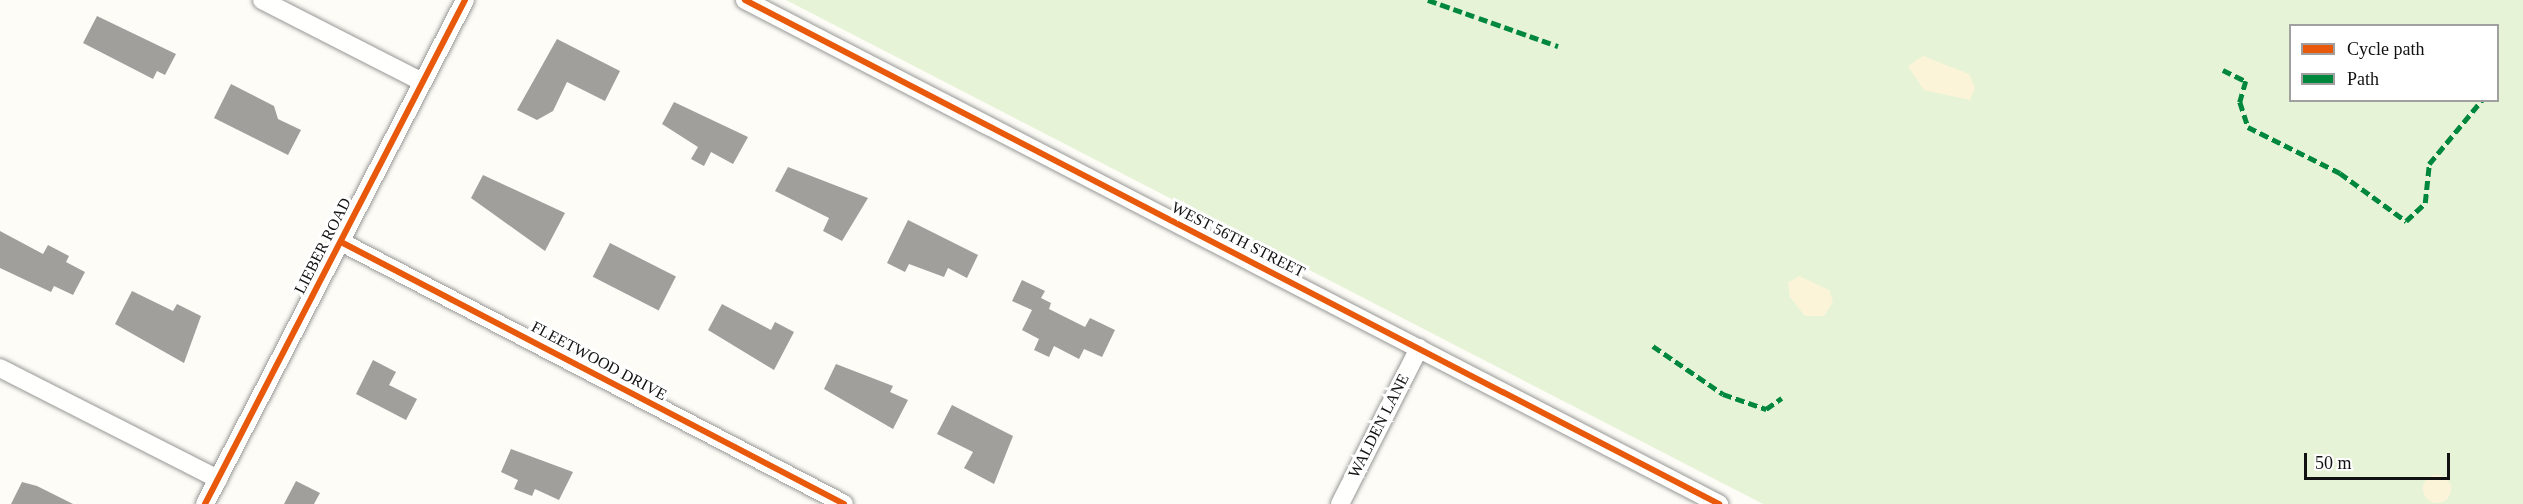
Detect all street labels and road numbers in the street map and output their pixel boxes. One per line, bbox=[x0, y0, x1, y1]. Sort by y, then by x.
street label: LIEBER ROAD bbox=[291, 195, 355, 297]
street label: WEST 56TH STREET bbox=[1168, 198, 1308, 282]
street label: FLEETWOOD DRIVE bbox=[528, 317, 670, 405]
street label: WALDEN LANE bbox=[1345, 371, 1413, 481]

